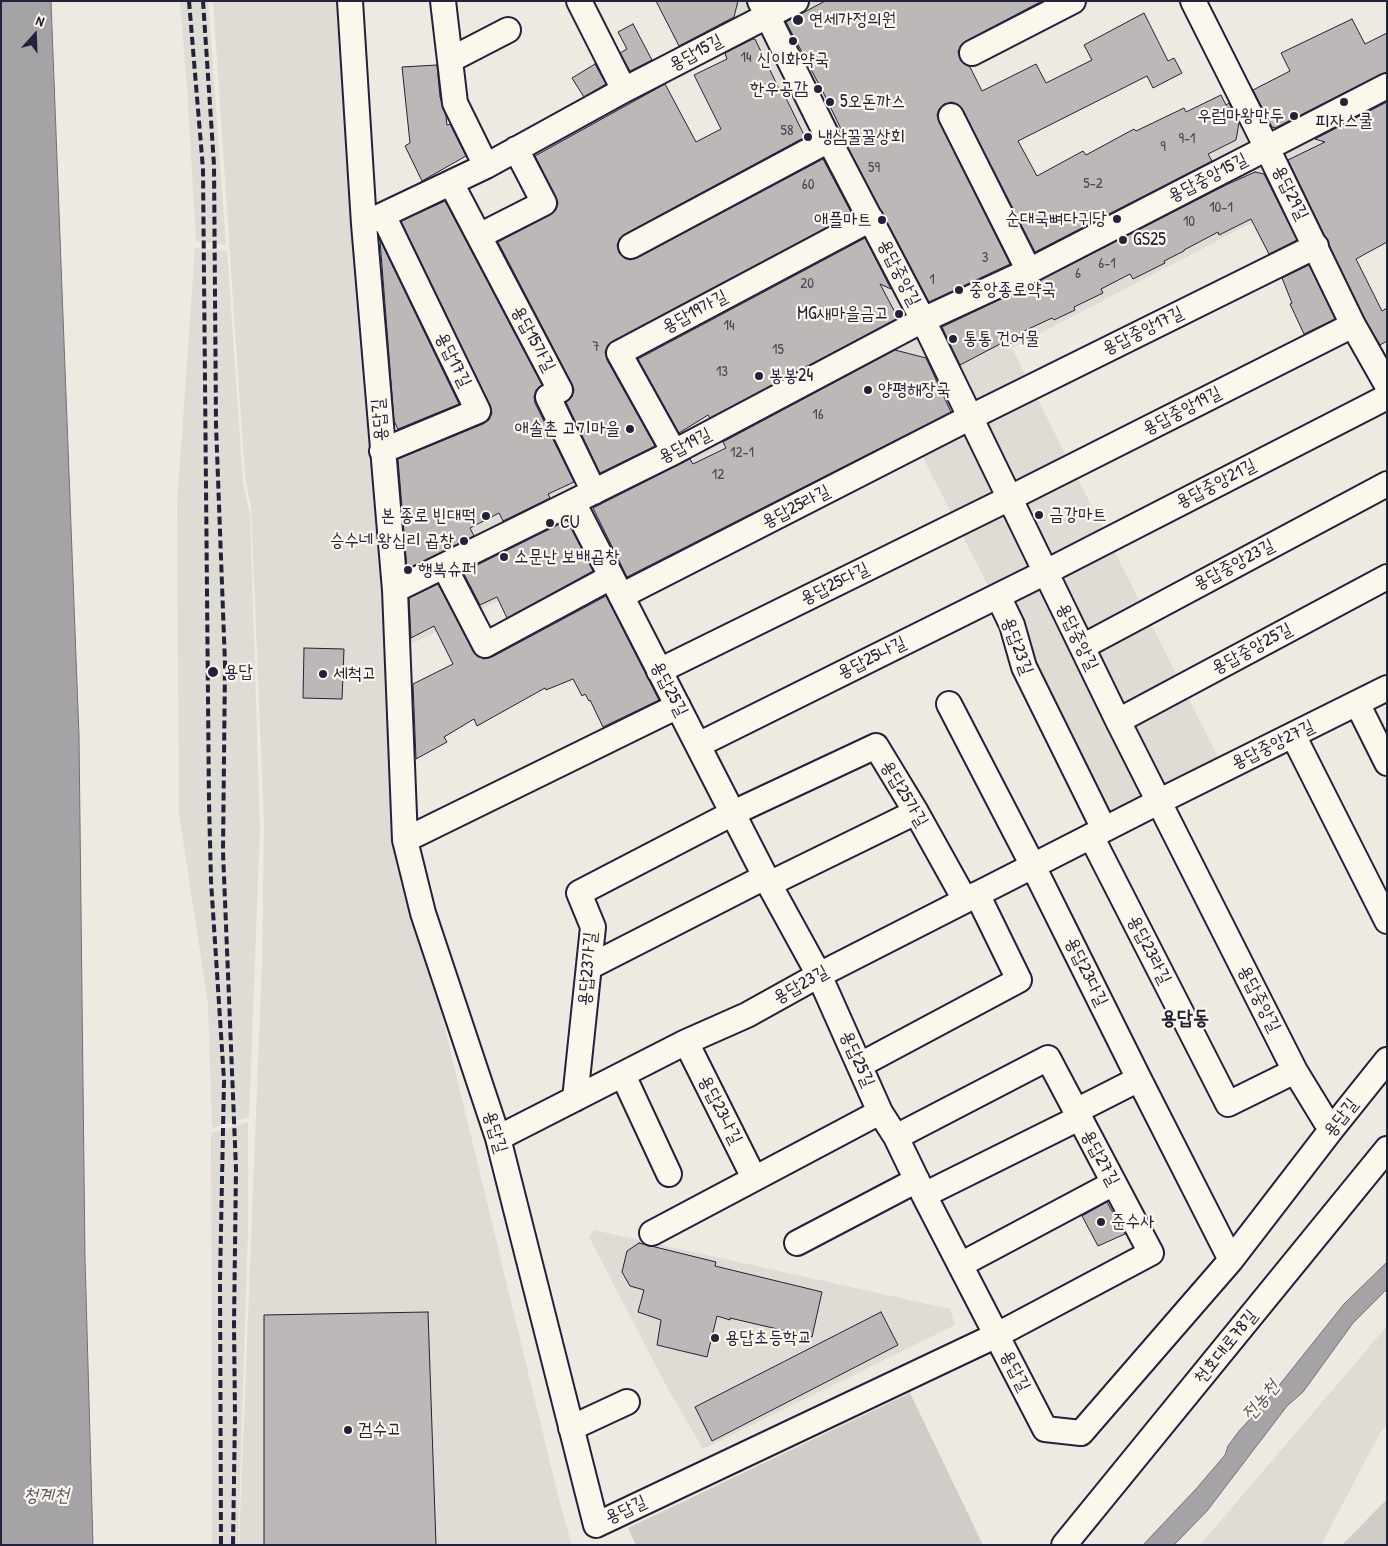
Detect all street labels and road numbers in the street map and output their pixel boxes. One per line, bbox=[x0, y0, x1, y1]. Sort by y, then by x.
street label: 용답15길 bbox=[666, 30, 726, 76]
street label: 용답중앙15길 bbox=[1165, 149, 1251, 207]
street label: 용답29길 bbox=[1267, 162, 1313, 224]
street label: 용답중앙길 bbox=[873, 236, 925, 310]
street label: 용답19가길 bbox=[659, 286, 731, 338]
street label: 용답15가길 bbox=[507, 302, 559, 376]
street label: 용답중앙17길 bbox=[1099, 302, 1187, 360]
street label: 용답17길 bbox=[430, 329, 476, 391]
street label: 용답중앙19길 bbox=[1139, 382, 1225, 440]
street label: 용답길 bbox=[368, 398, 392, 442]
street label: 용답19길 bbox=[655, 424, 715, 468]
street label: 용답중앙21길 bbox=[1172, 455, 1260, 513]
street label: 용답25라길 bbox=[758, 481, 834, 533]
street label: 용답중앙23길 bbox=[1190, 535, 1278, 595]
street label: 용답25다길 bbox=[797, 558, 873, 610]
street label: 용답중앙길 bbox=[1051, 600, 1103, 674]
street label: 용답23길 bbox=[997, 614, 1037, 678]
street label: 용답중앙25길 bbox=[1208, 619, 1296, 679]
street label: 용답25나길 bbox=[834, 632, 910, 684]
street label: 용답25길 bbox=[646, 658, 692, 720]
street label: 용답중앙27길 bbox=[1228, 716, 1318, 774]
street label: 용답25가길 bbox=[876, 757, 932, 831]
street label: 용답23라길 bbox=[1122, 912, 1176, 988]
street label: 용답23가길 bbox=[574, 931, 602, 1007]
street label: 용답23다길 bbox=[1060, 934, 1112, 1010]
street label: 용답23길 bbox=[770, 961, 832, 1009]
street label: 용답중앙길 bbox=[1233, 962, 1285, 1036]
street label: 용답25길 bbox=[835, 1027, 879, 1091]
street label: 용답23나길 bbox=[693, 1072, 747, 1148]
street label: 용답길 bbox=[1319, 1094, 1363, 1142]
street label: 용답길 bbox=[478, 1108, 512, 1156]
street label: 용답27길 bbox=[1076, 1126, 1124, 1190]
street label: 천호대로78길 bbox=[1190, 1306, 1262, 1388]
street label: 용답길 bbox=[996, 1347, 1034, 1395]
street label: 용답길 bbox=[602, 1491, 650, 1529]

